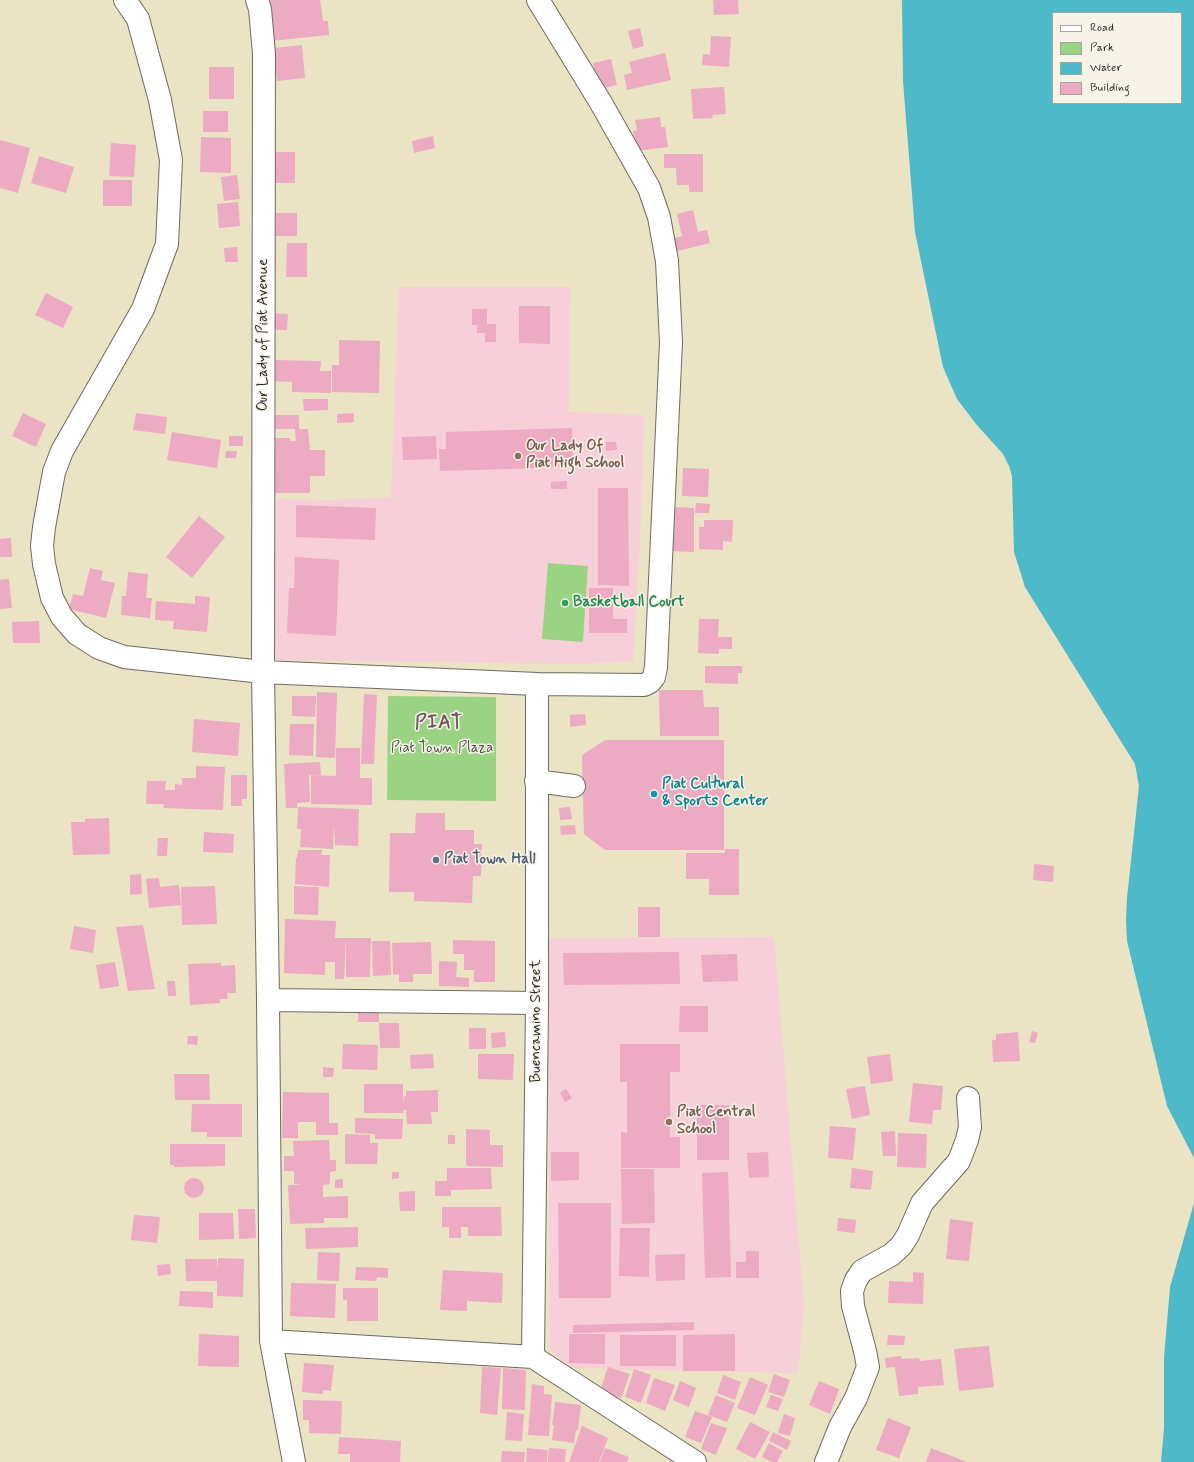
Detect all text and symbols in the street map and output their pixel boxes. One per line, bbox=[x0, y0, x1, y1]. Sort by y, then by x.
legend bbox=[1052, 12, 1182, 104]
text: Road bbox=[1090, 20, 1114, 36]
text: Park bbox=[1090, 40, 1114, 56]
text: Water bbox=[1090, 60, 1122, 76]
text: Building bbox=[1090, 80, 1130, 96]
street label: Our Lady of Piat Avenue bbox=[255, 259, 273, 411]
place label: Our Lady Of Piat High School bbox=[526, 438, 624, 473]
marker: Our Lady Of Piat High School bbox=[513, 451, 523, 461]
place label: Basketball Court bbox=[573, 594, 685, 612]
marker: Basketball Court bbox=[560, 598, 570, 608]
district label: PIAT bbox=[414, 713, 464, 735]
park label: Piat Town Plaza bbox=[391, 740, 493, 758]
place label: Piat Cultural & Sports Center bbox=[662, 776, 769, 811]
marker: Piat Cultural & Sports Center bbox=[649, 789, 659, 799]
place label: Piat Town Hall bbox=[444, 851, 536, 869]
marker: Piat Town Hall bbox=[431, 855, 441, 865]
street label: Buencamino Street bbox=[528, 960, 546, 1082]
place label: Piat Central School bbox=[677, 1104, 756, 1139]
marker: Piat Central School bbox=[664, 1117, 674, 1127]

